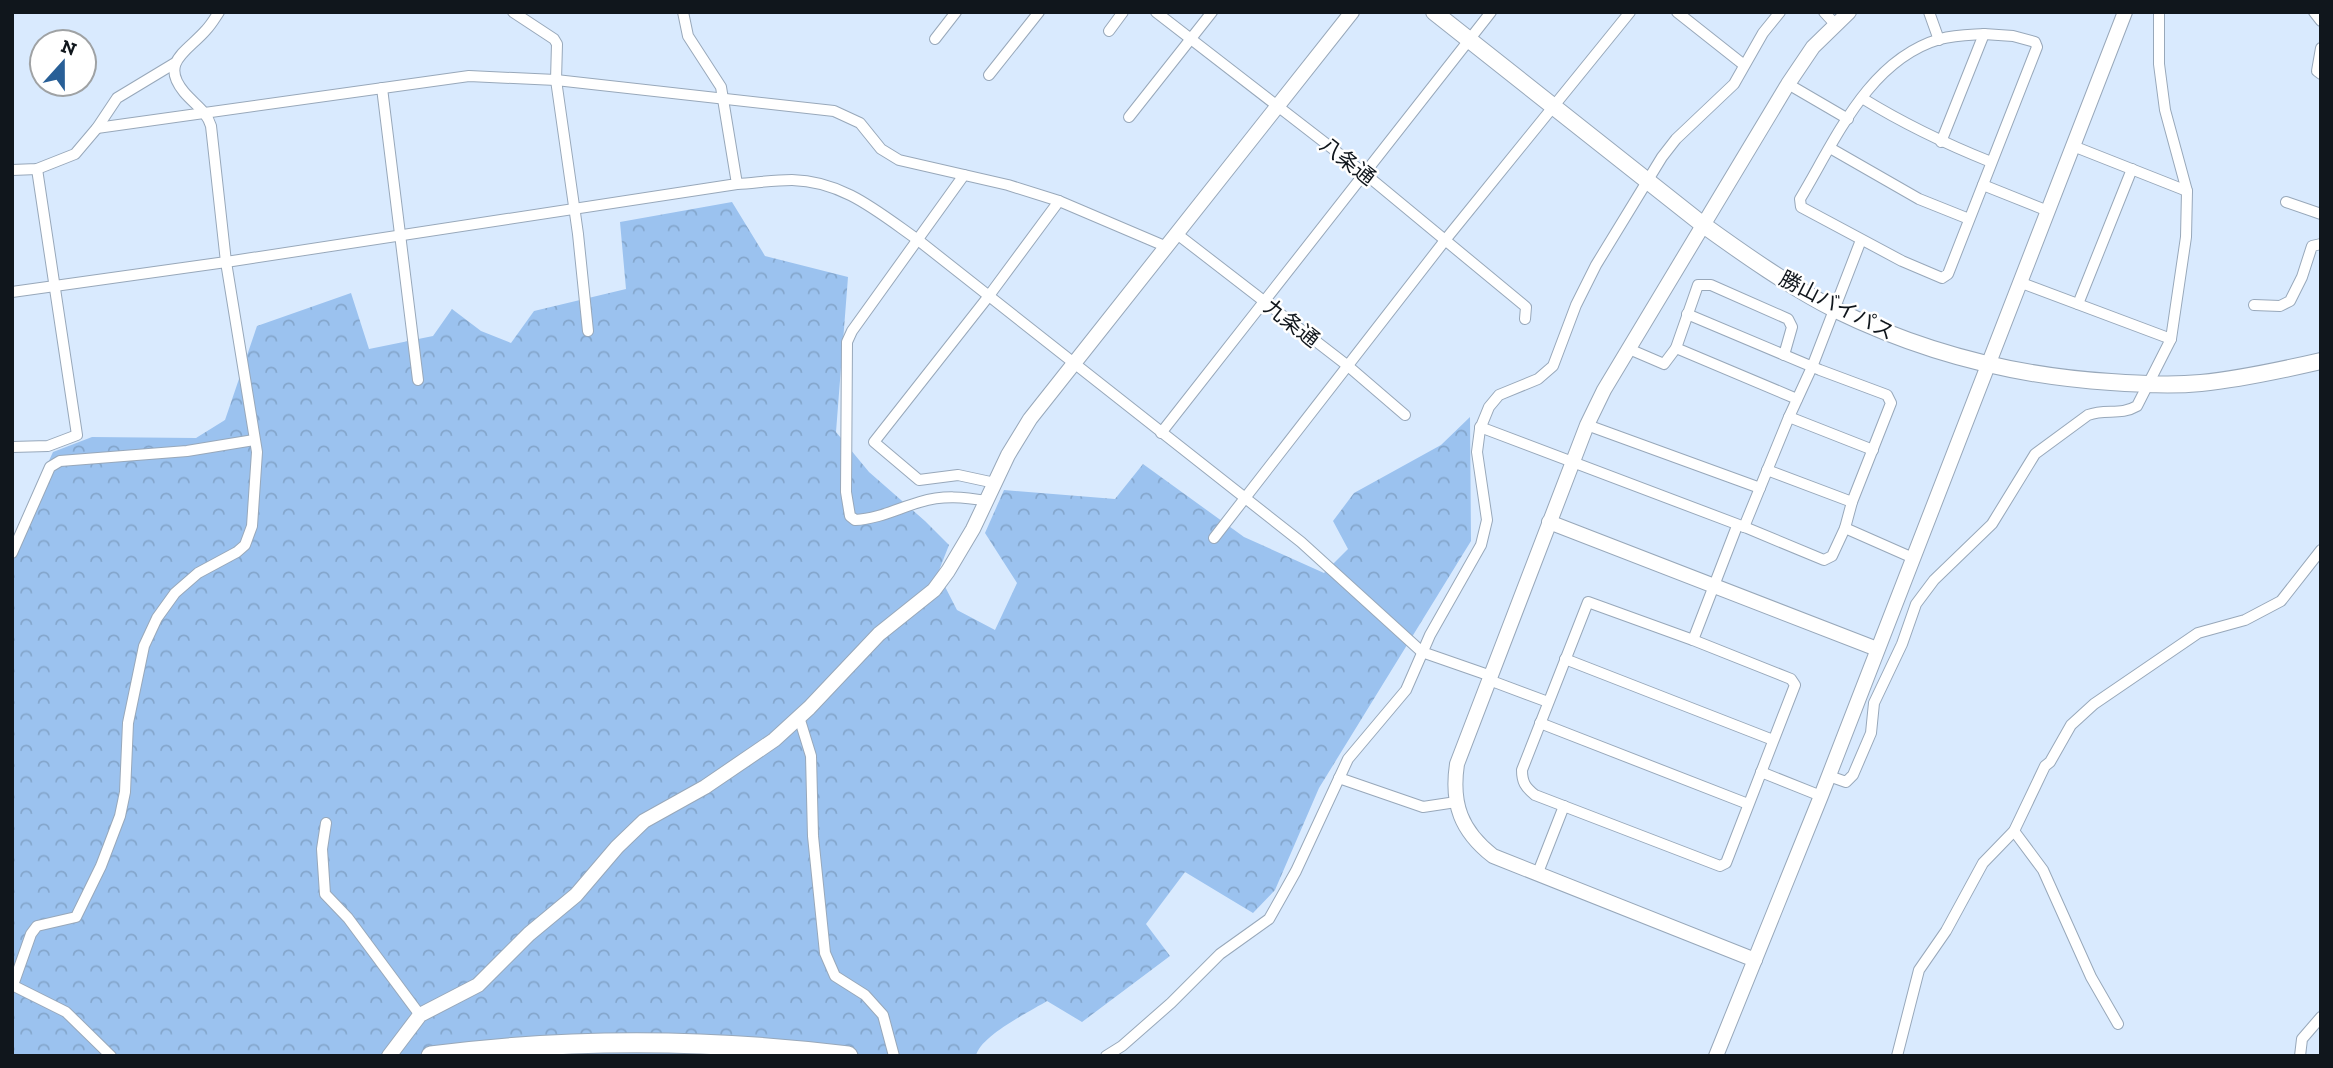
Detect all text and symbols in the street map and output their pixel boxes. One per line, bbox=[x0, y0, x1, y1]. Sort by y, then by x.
north arrow bbox=[28, 28, 98, 98]
text: N bbox=[58, 34, 80, 61]
street label: 八条通 bbox=[1315, 132, 1381, 190]
street label: 勝山バイパス bbox=[1775, 265, 1899, 345]
street label: 九条通 bbox=[1259, 294, 1325, 352]

